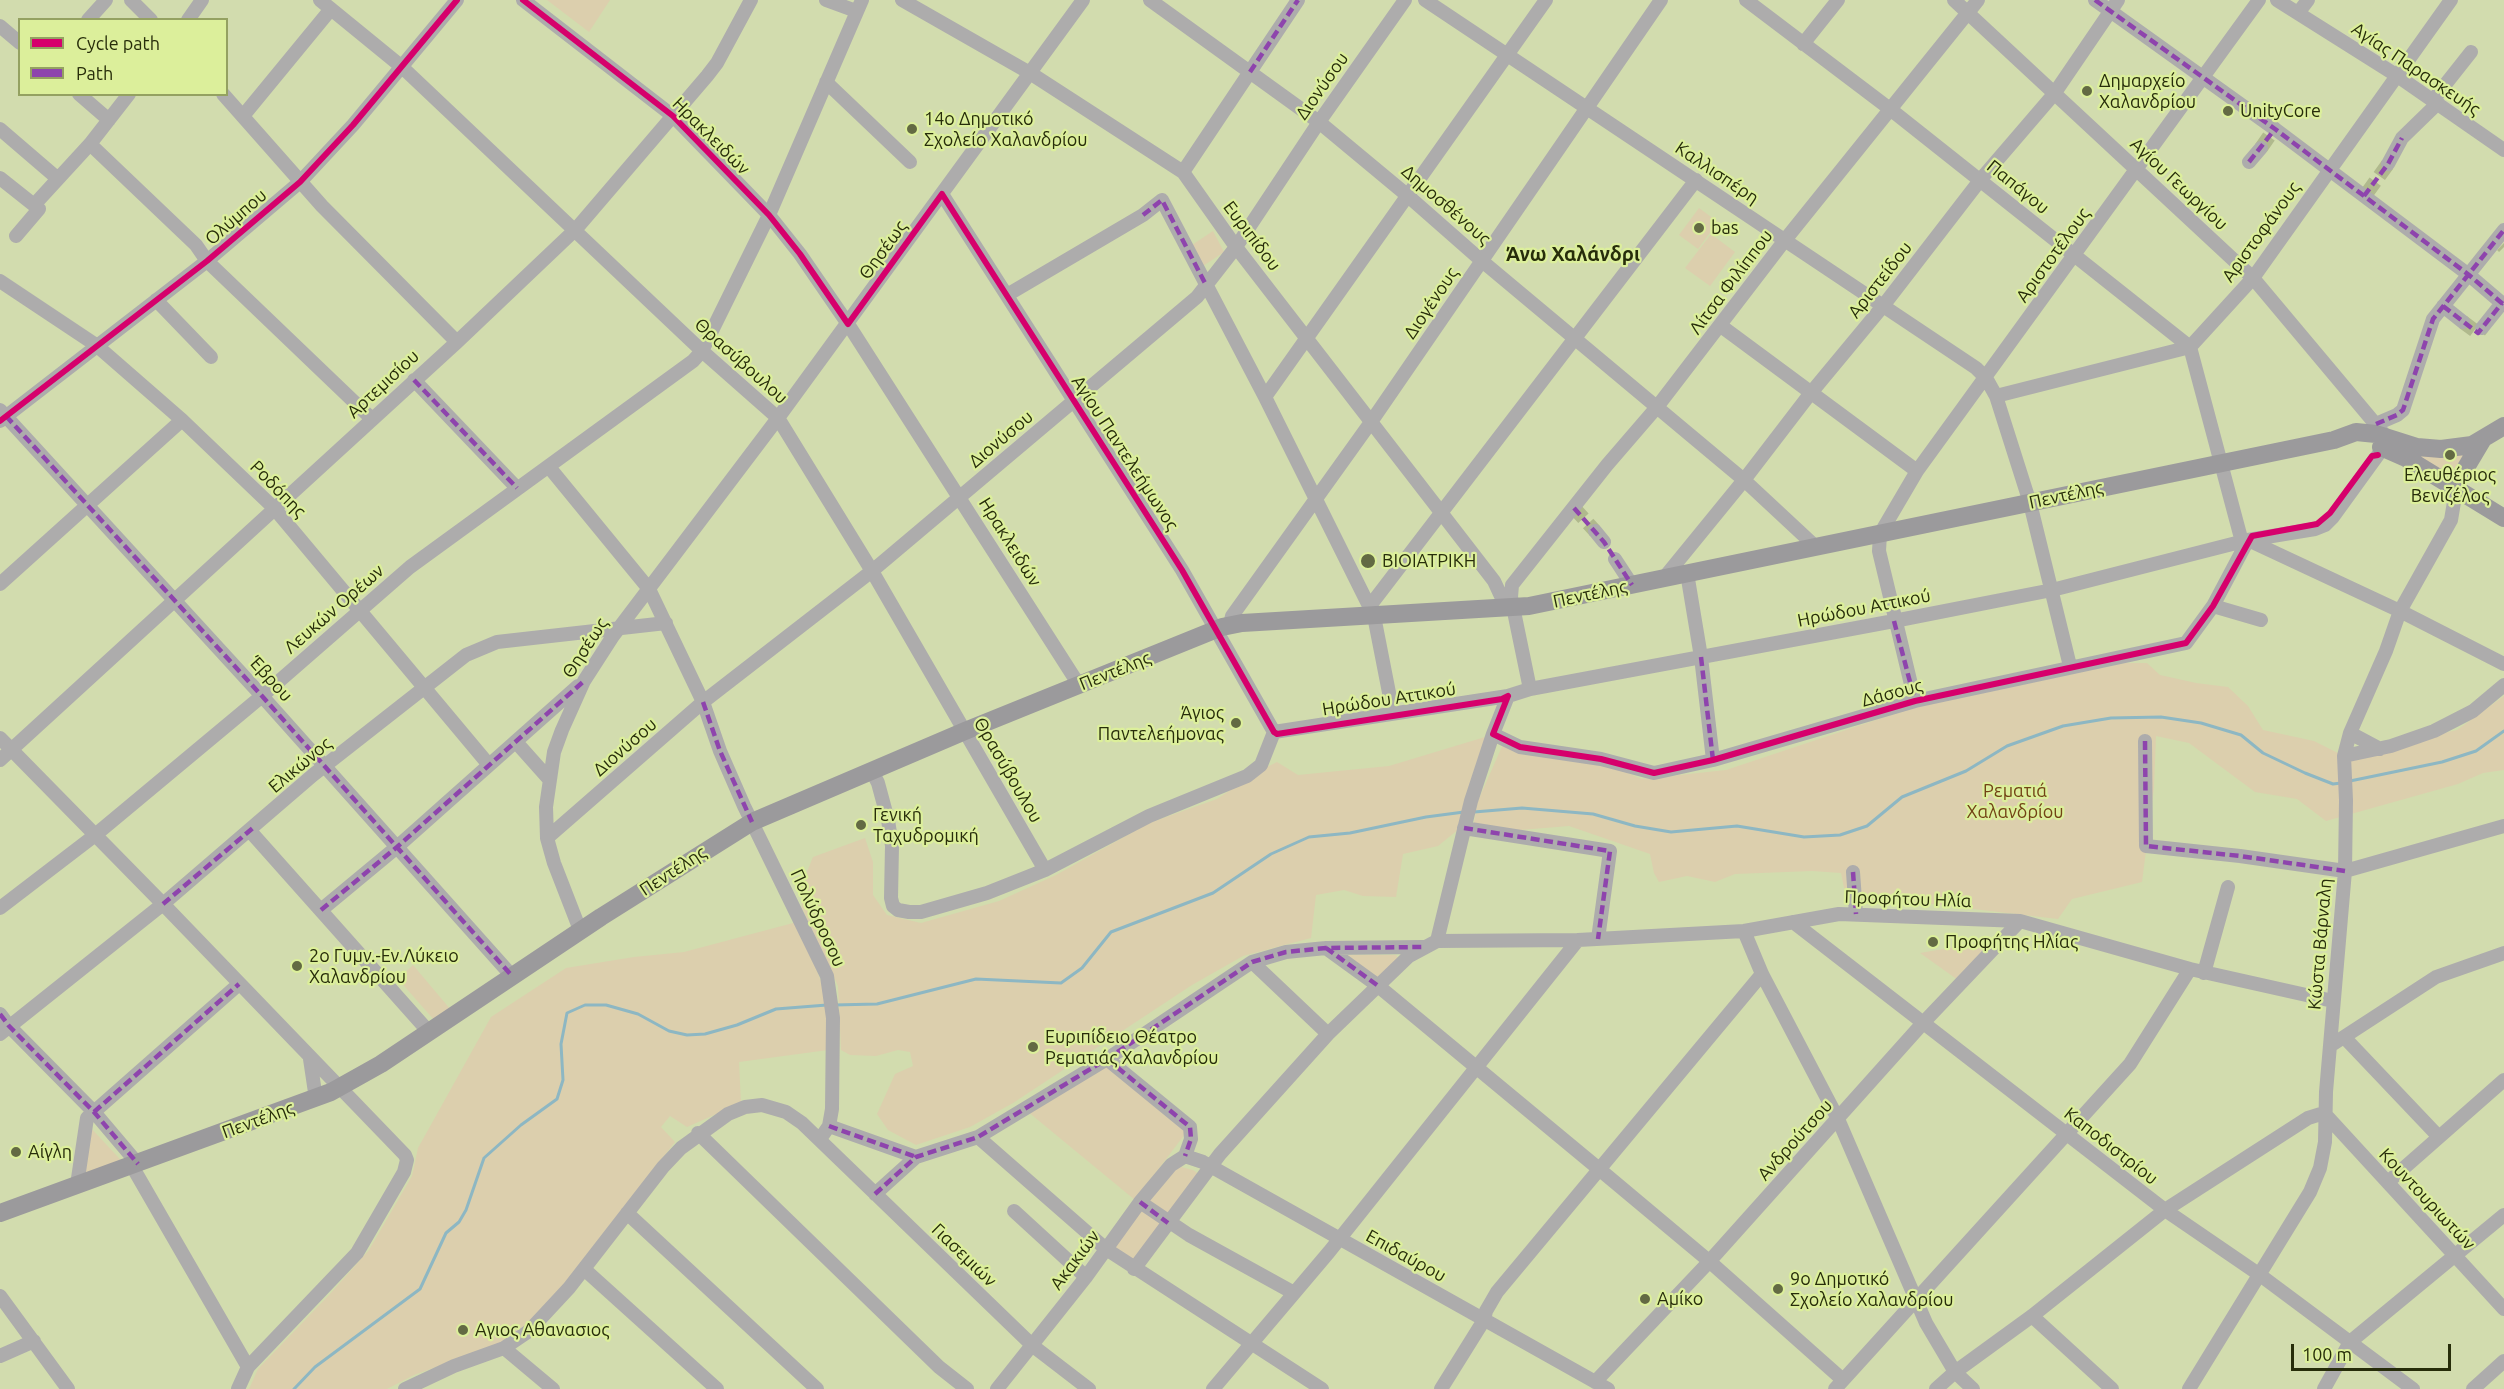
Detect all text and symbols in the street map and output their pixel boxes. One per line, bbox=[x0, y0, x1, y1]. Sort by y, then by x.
legend bbox=[18, 18, 228, 96]
street label: Αγίας Παρασκευής bbox=[2348, 18, 2484, 120]
text: Cycle path bbox=[76, 33, 160, 53]
street label: Διονύσου bbox=[1291, 48, 1353, 124]
text: Path bbox=[76, 63, 113, 83]
place label: Δημαρχείο Χαλανδρίου bbox=[2099, 70, 2196, 112]
marker: Δημαρχείο Χαλανδρίου bbox=[2080, 84, 2094, 98]
street label: Ηρακλειδών bbox=[668, 93, 754, 179]
place label: UnityCore bbox=[2240, 100, 2321, 122]
marker: UnityCore bbox=[2221, 104, 2235, 118]
place label: 14ο Δημοτικό Σχολείο Χαλανδρίου bbox=[924, 108, 1087, 150]
marker: 14ο Δημοτικό Σχολείο Χαλανδρίου bbox=[905, 122, 919, 136]
street label: Αγίου Γεωργίου bbox=[2126, 133, 2232, 235]
street label: Καλλισπέρη bbox=[1671, 137, 1763, 209]
street label: Παπάγου bbox=[1983, 155, 2053, 219]
street label: Δημοσθένους bbox=[1397, 160, 1495, 250]
street label: Αριστοφάνους bbox=[2217, 178, 2305, 286]
street label: Ολύμπου bbox=[201, 184, 271, 250]
street label: Ευριπίδου bbox=[1219, 197, 1285, 275]
street label: Αριστοτέλους bbox=[2011, 203, 2095, 307]
street label: Θησέως bbox=[854, 216, 912, 284]
place label: bas bbox=[1711, 217, 1739, 239]
marker: bas bbox=[1692, 221, 1706, 235]
street label: Λίτσα Φιλίππου bbox=[1685, 225, 1777, 339]
street label: Αριστείδου bbox=[1843, 237, 1917, 323]
district label: Άνω Χαλάνδρι bbox=[1506, 242, 1640, 266]
street label: Διογένους bbox=[1399, 263, 1463, 343]
street label: Θρασύβουλου bbox=[690, 314, 792, 408]
street label: Αρτεμισίου bbox=[342, 345, 424, 423]
street label: Αγίου Παντελεήμωνος bbox=[1067, 372, 1183, 534]
street label: Διονύσου bbox=[964, 406, 1038, 472]
marker: Ελευθέριος Βενιζέλος bbox=[2443, 448, 2457, 462]
street label: Ροδόπης bbox=[246, 456, 310, 522]
place label: Ελευθέριος Βενιζέλος bbox=[2404, 464, 2496, 506]
street label: Πεντέλης bbox=[2027, 477, 2105, 513]
street label: Ηρακλειδών bbox=[974, 494, 1046, 590]
place label: ΒΙΟΙΑΤΡΙΚΗ bbox=[1382, 550, 1476, 572]
marker: ΒΙΟΙΑΤΡΙΚΗ bbox=[1359, 552, 1377, 570]
street label: Λευκών Ορέων bbox=[280, 560, 388, 658]
street label: Πεντέλης bbox=[1551, 576, 1629, 612]
street label: Ηρώδου Αττικού bbox=[1796, 584, 1932, 632]
street label: Θησέως bbox=[558, 614, 612, 682]
street label: Πεντέλης bbox=[1076, 647, 1154, 695]
street label: Έβρου bbox=[245, 652, 297, 706]
street label: Δάσους bbox=[1859, 675, 1925, 711]
street label: Ηρώδου Αττικού bbox=[1321, 678, 1457, 720]
place label: Άγιος Παντελεήμονας bbox=[1098, 702, 1224, 744]
street label: Διονύσου bbox=[589, 713, 661, 781]
street label: Θρασύβουλου bbox=[969, 714, 1047, 826]
marker: Άγιος Παντελεήμονας bbox=[1229, 716, 1243, 730]
street label: Ελικώνος bbox=[264, 733, 336, 797]
park label: Ρεματιά Χαλανδρίου bbox=[1967, 780, 2063, 822]
place label: Γενική Ταχυδρομική bbox=[873, 804, 979, 846]
marker: Γενική Ταχυδρομική bbox=[854, 818, 868, 832]
street label: Πεντέλης bbox=[636, 842, 710, 900]
street label: Πολύδροσου bbox=[786, 866, 850, 970]
street label: Κώστα Βάρναλη bbox=[2303, 877, 2337, 1011]
street label: Προφήτου Ηλία bbox=[1844, 886, 1972, 912]
place label: Προφήτης Ηλίας bbox=[1945, 931, 2078, 953]
marker: Προφήτης Ηλίας bbox=[1926, 935, 1940, 949]
place label: 2ο Γυμν.-Εν.Λύκειο Χαλανδρίου bbox=[309, 945, 459, 988]
marker: 2ο Γυμν.-Εν.Λύκειο Χαλανδρίου bbox=[290, 959, 304, 973]
place label: Ευριπίδειο Θέατρο Ρεματιάς Χαλανδρίου bbox=[1045, 1026, 1218, 1068]
marker: Ευριπίδειο Θέατρο Ρεματιάς Χαλανδρίου bbox=[1026, 1040, 1040, 1054]
street label: Ανδρούτσου bbox=[1753, 1095, 1837, 1185]
street label: Πεντέλης bbox=[219, 1097, 297, 1143]
street label: Καποδιστρίου bbox=[2060, 1103, 2162, 1189]
place label: Αίγλη bbox=[28, 1141, 72, 1163]
street label: Κουντουριωτών bbox=[2374, 1144, 2480, 1254]
marker: Αίγλη bbox=[9, 1145, 23, 1159]
street label: Γιασεμιών bbox=[927, 1219, 1001, 1291]
street label: Επιδαύρου bbox=[1362, 1225, 1450, 1287]
street label: Ακακιών bbox=[1046, 1226, 1104, 1294]
place label: 9ο Δημοτικό Σχολείο Χαλανδρίου bbox=[1790, 1268, 1953, 1310]
marker: 9ο Δημοτικό Σχολείο Χαλανδρίου bbox=[1771, 1282, 1785, 1296]
place label: Αμίκο bbox=[1657, 1288, 1703, 1310]
marker: Αμίκο bbox=[1638, 1292, 1652, 1306]
place label: Αγιος Αθανασιος bbox=[475, 1319, 610, 1341]
marker: Αγιος Αθανασιος bbox=[456, 1323, 470, 1337]
scale bar bbox=[2294, 1332, 2454, 1370]
text: 100 m bbox=[2302, 1344, 2352, 1364]

